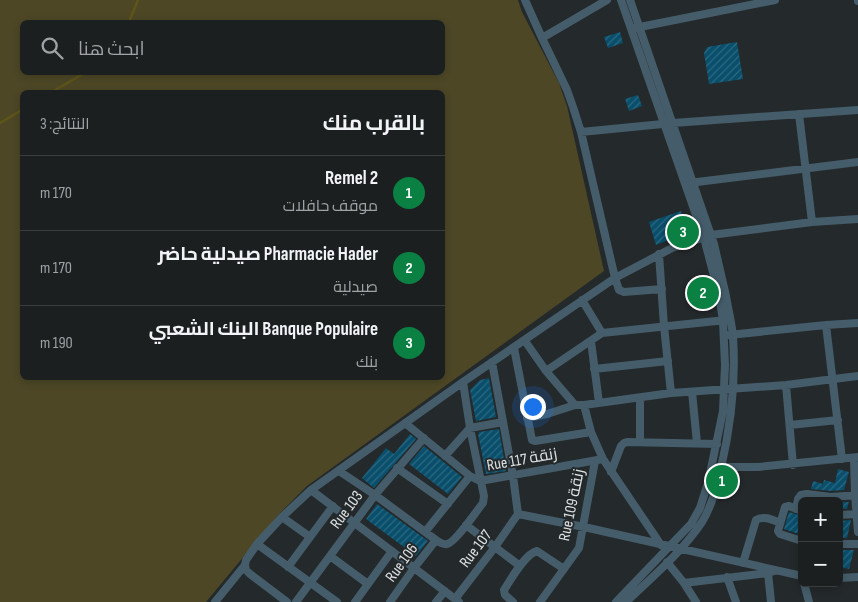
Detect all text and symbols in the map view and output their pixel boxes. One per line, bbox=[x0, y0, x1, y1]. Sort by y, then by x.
search box bbox=[20, 20, 445, 75]
icon: search bbox=[38, 34, 66, 62]
text: ابحث هنا bbox=[78, 38, 145, 61]
text: بالقرب منك bbox=[323, 111, 425, 136]
text: النتائج: 3 bbox=[40, 115, 89, 134]
text: Remel 2 bbox=[325, 167, 378, 190]
text: 170 m bbox=[40, 184, 72, 203]
text: 1 bbox=[406, 184, 412, 203]
text: موقف حافلات bbox=[283, 197, 378, 216]
pin: 3 bbox=[667, 213, 699, 251]
text: Pharmacie Hader صيدلية حاضر bbox=[158, 243, 378, 266]
text: 170 m bbox=[40, 259, 72, 278]
text: 2 bbox=[406, 259, 413, 278]
pin: 2 bbox=[687, 274, 719, 312]
text: صيدلية bbox=[333, 278, 378, 297]
text: Banque Populaire البنك الشعبي bbox=[149, 318, 378, 341]
text: 190 m bbox=[40, 334, 73, 353]
text: 3 bbox=[405, 334, 413, 353]
text: بنك bbox=[356, 353, 378, 372]
your location bbox=[520, 394, 546, 420]
street label: Rue 117 زنقة bbox=[485, 444, 559, 476]
pin: 1 bbox=[706, 462, 738, 500]
street label: Rue 109 زنقة bbox=[555, 467, 589, 543]
street label: Rue 103 bbox=[327, 487, 367, 533]
map controls bbox=[798, 497, 843, 587]
button: + bbox=[798, 497, 843, 542]
street label: Rue 107 bbox=[456, 526, 497, 572]
street label: Rue 106 bbox=[382, 540, 422, 586]
button: − bbox=[798, 542, 843, 587]

